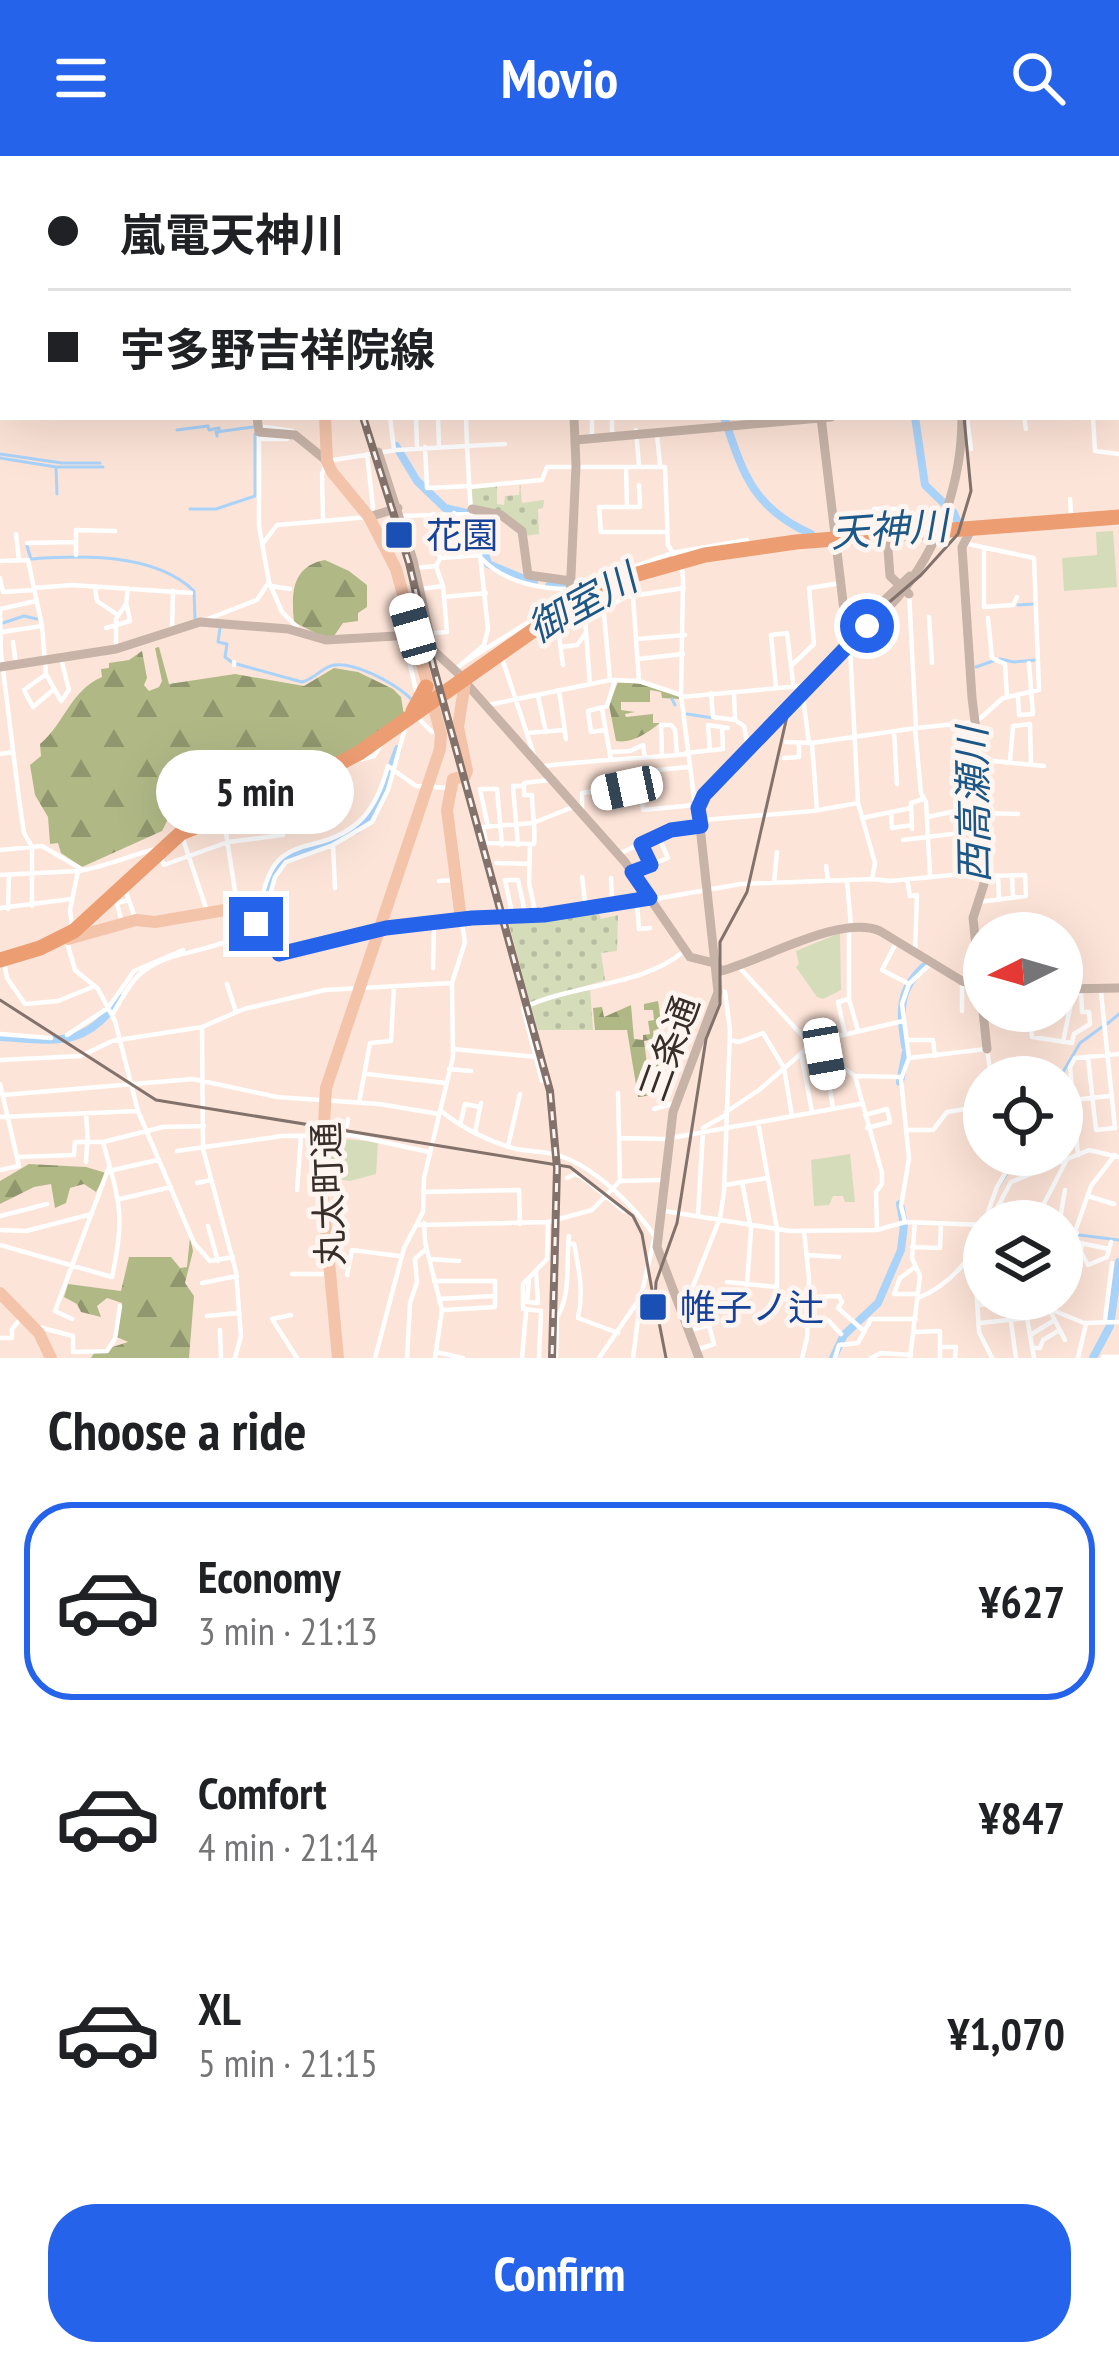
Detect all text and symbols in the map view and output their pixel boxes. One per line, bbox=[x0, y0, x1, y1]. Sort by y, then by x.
text: Movio bbox=[501, 43, 618, 113]
icon: menu bbox=[48, 45, 114, 111]
icon: search bbox=[1005, 45, 1071, 111]
text: 嵐電天神川 bbox=[120, 205, 345, 263]
text: 宇多野吉祥院線 bbox=[120, 320, 435, 378]
water label: 天神川 bbox=[829, 499, 953, 558]
place label: 花園 bbox=[426, 511, 498, 558]
marker: 花園 bbox=[383, 519, 415, 551]
water label: 御室川 bbox=[518, 550, 649, 653]
car bbox=[386, 589, 440, 669]
route start bbox=[840, 599, 894, 653]
water label: 西高瀬川 bbox=[946, 723, 999, 883]
callout: 5 min bbox=[157, 750, 355, 834]
car bbox=[588, 763, 666, 813]
text: 5 min bbox=[216, 766, 294, 817]
route end bbox=[229, 897, 283, 951]
north arrow bbox=[963, 912, 1083, 1032]
map controls bbox=[963, 912, 1083, 1320]
street label: 三条通 bbox=[628, 989, 709, 1107]
car bbox=[800, 1015, 848, 1093]
button: locate bbox=[963, 1056, 1083, 1176]
street label: 丸太町通 bbox=[302, 1121, 353, 1267]
button: layers bbox=[963, 1200, 1083, 1320]
place label: 帷子ノ辻 bbox=[680, 1283, 824, 1330]
marker: 帷子ノ辻 bbox=[637, 1291, 669, 1323]
text: Choose a ride bbox=[48, 1395, 307, 1465]
icon: car bbox=[54, 1547, 162, 1655]
text: Economy bbox=[198, 1547, 341, 1605]
text: ¥627 bbox=[979, 1572, 1065, 1630]
text: 3 min · 21:13 bbox=[198, 1605, 378, 1656]
icon: car bbox=[54, 1763, 162, 1871]
text: Comfort bbox=[198, 1763, 327, 1821]
text: ¥847 bbox=[979, 1788, 1065, 1846]
text: 4 min · 21:14 bbox=[198, 1821, 378, 1872]
icon: car bbox=[54, 1979, 162, 2087]
text: XL bbox=[198, 1979, 241, 2037]
text: ¥1,070 bbox=[948, 2004, 1065, 2062]
text: 5 min · 21:15 bbox=[198, 2037, 378, 2088]
button: Confirm bbox=[48, 2204, 1071, 2342]

